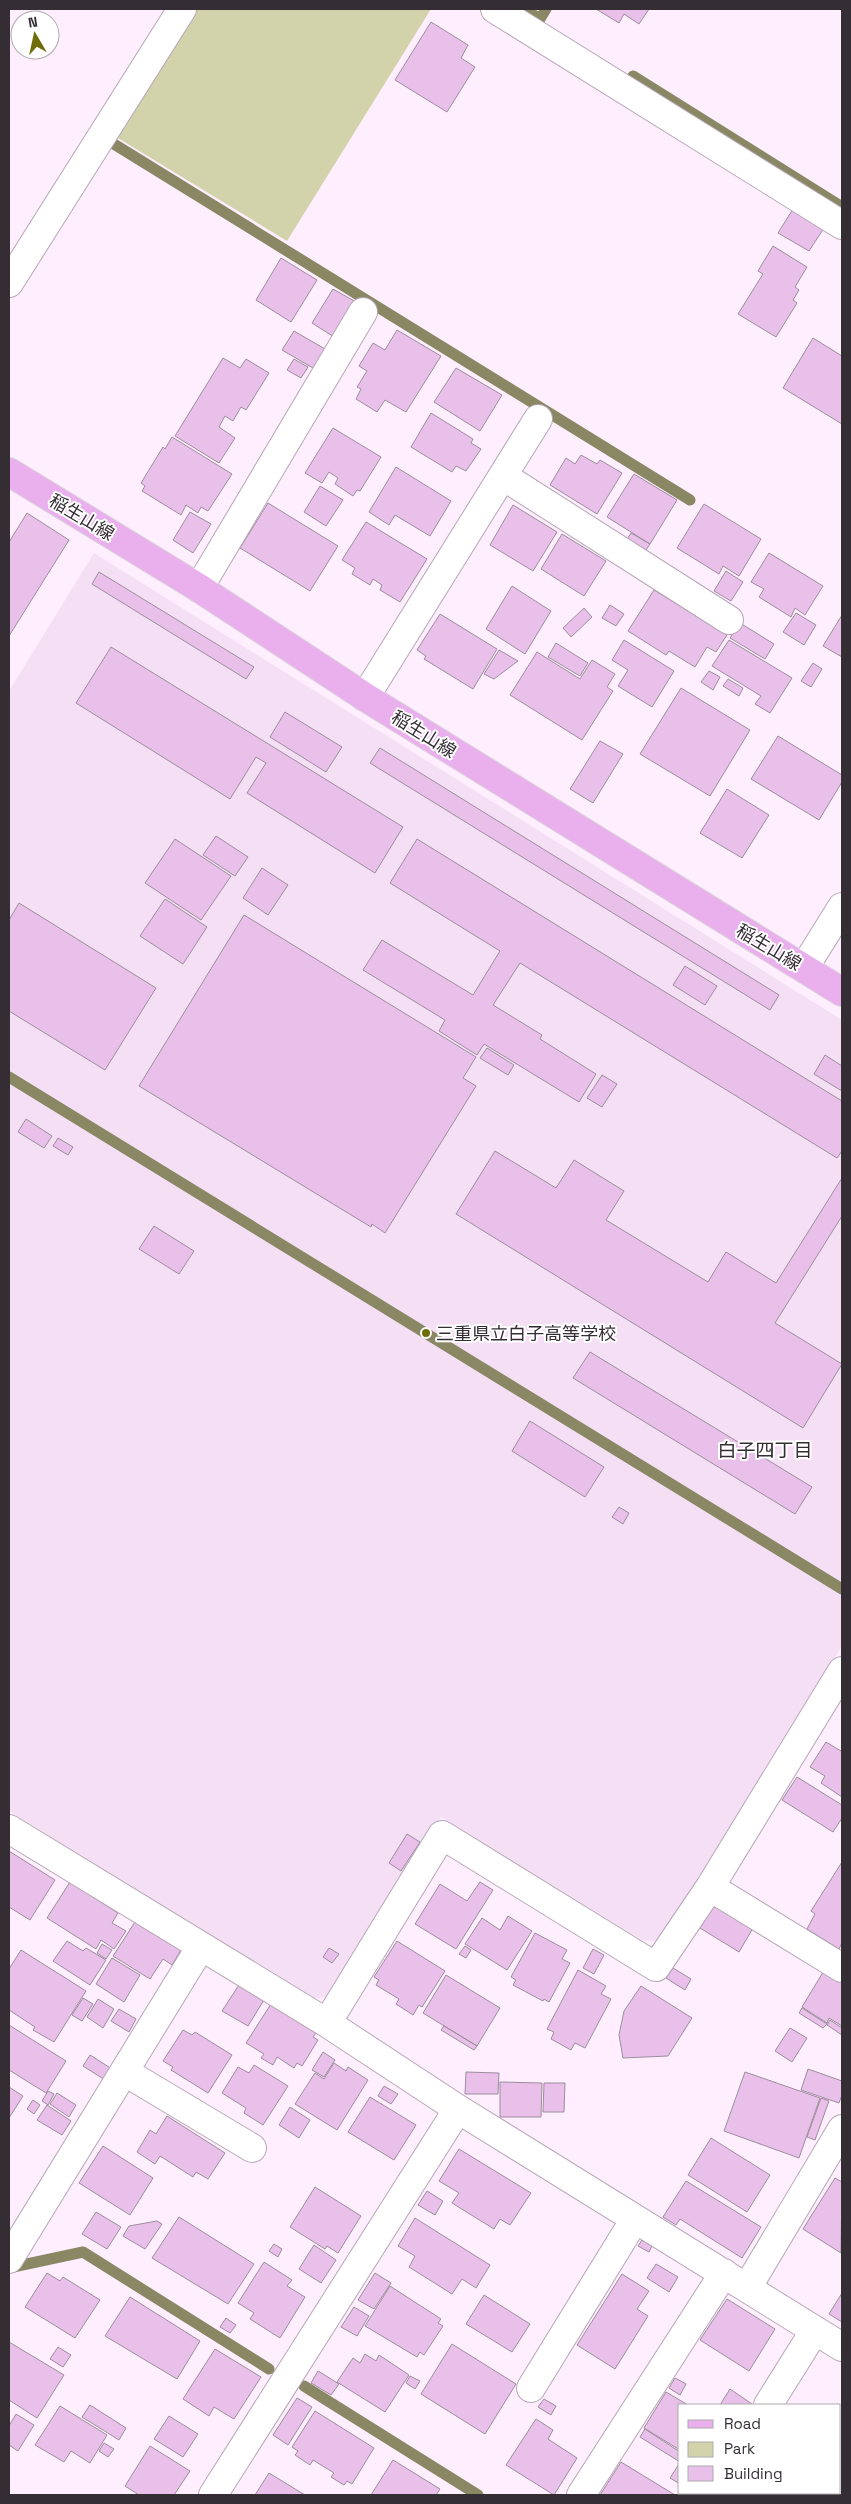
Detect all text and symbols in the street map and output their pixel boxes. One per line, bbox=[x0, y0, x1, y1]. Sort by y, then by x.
north arrow bbox=[10, 10, 60, 60]
text: N bbox=[27, 13, 39, 32]
street label: 稲生山線 bbox=[45, 489, 119, 545]
street label: 稲生山線 bbox=[387, 705, 461, 763]
street label: 稲生山線 bbox=[732, 919, 806, 975]
place label: 三重県立白子高等学校 bbox=[436, 1322, 616, 1345]
marker: 三重県立白子高等学校 bbox=[420, 1327, 432, 1339]
district label: 白子四丁目 bbox=[717, 1438, 813, 1463]
legend bbox=[678, 2404, 841, 2494]
text: Road bbox=[724, 2414, 761, 2433]
text: Park bbox=[724, 2439, 755, 2458]
text: Building bbox=[724, 2464, 783, 2483]

